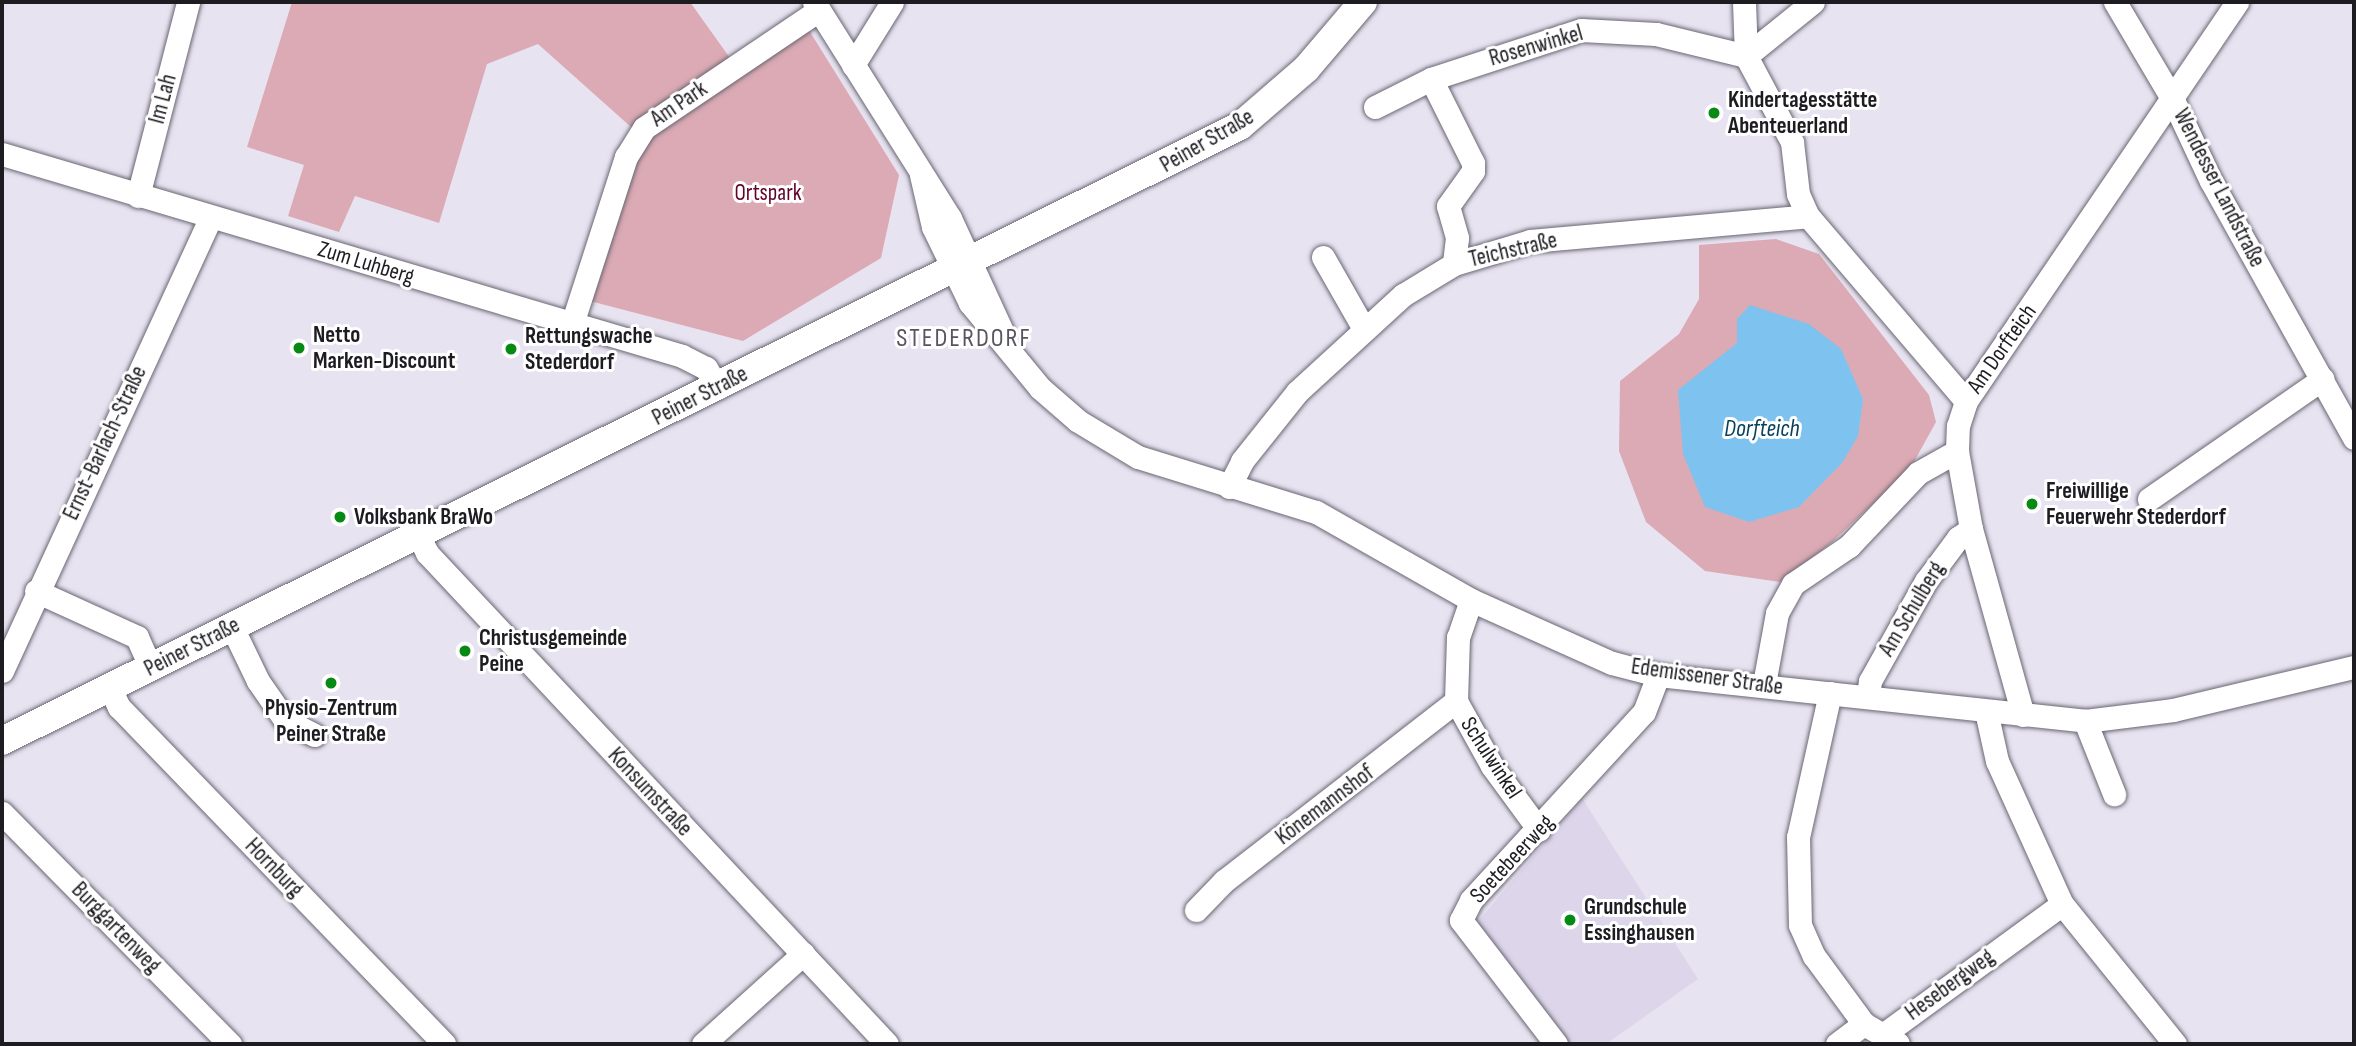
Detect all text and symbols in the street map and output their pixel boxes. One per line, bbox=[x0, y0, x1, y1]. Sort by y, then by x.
street label: Rosenwinkel bbox=[1486, 19, 1586, 73]
street label: Im Lah bbox=[143, 71, 183, 127]
street label: Am Park bbox=[645, 75, 713, 133]
place label: Kindertagesstätte Abenteuerland bbox=[1728, 86, 1877, 140]
street label: Peiner Straße bbox=[1155, 103, 1259, 179]
street label: Wendesser Landstraße bbox=[2167, 104, 2271, 272]
marker: Kindertagesstätte Abenteuerland bbox=[1706, 105, 1722, 121]
park label: Ortspark bbox=[734, 179, 802, 207]
street label: Teichstraße bbox=[1466, 226, 1560, 274]
street label: Zum Luhberg bbox=[315, 235, 417, 291]
street label: Am Dorfteich bbox=[1961, 299, 2043, 399]
place label: Netto Marken-Discount bbox=[313, 321, 455, 375]
place label: Rettungswache Stederdorf bbox=[525, 322, 653, 376]
district label: STEDERDORF bbox=[897, 323, 1031, 355]
marker: Netto Marken-Discount bbox=[291, 340, 307, 356]
marker: Rettungswache Stederdorf bbox=[503, 341, 519, 357]
street label: Peiner Straße bbox=[648, 360, 752, 432]
street label: Ernst-Barlach-Straße bbox=[57, 362, 153, 524]
water label: Dorfteich bbox=[1724, 415, 1800, 443]
place label: Freiwillige Feuerwehr Stederdorf bbox=[2046, 477, 2226, 531]
marker: Freiwillige Feuerwehr Stederdorf bbox=[2024, 496, 2040, 512]
place label: Volksbank BraWo bbox=[354, 503, 493, 531]
marker: Volksbank BraWo bbox=[332, 509, 348, 525]
street label: Am Schulberg bbox=[1873, 557, 1951, 661]
street label: Peiner Straße bbox=[140, 611, 244, 683]
place label: Christusgemeinde Peine bbox=[479, 624, 627, 678]
marker: Christusgemeinde Peine bbox=[457, 643, 473, 659]
street label: Edemissener Straße bbox=[1629, 653, 1785, 701]
marker: Physio-Zentrum Peiner Straße bbox=[323, 675, 339, 691]
place label: Physio-Zentrum Peiner Straße bbox=[265, 694, 397, 748]
street label: Schulwinkel bbox=[1454, 712, 1528, 804]
street label: Konsumstraße bbox=[602, 742, 698, 842]
street label: Könemannshof bbox=[1270, 759, 1380, 851]
street label: Soetebeerweg bbox=[1464, 809, 1560, 909]
street label: Hornburg bbox=[239, 833, 309, 903]
street label: Burggartenweg bbox=[66, 876, 166, 980]
place label: Grundschule Essinghausen bbox=[1584, 893, 1695, 947]
marker: Grundschule Essinghausen bbox=[1562, 912, 1578, 928]
street label: Hesebergweg bbox=[1900, 943, 2000, 1027]

